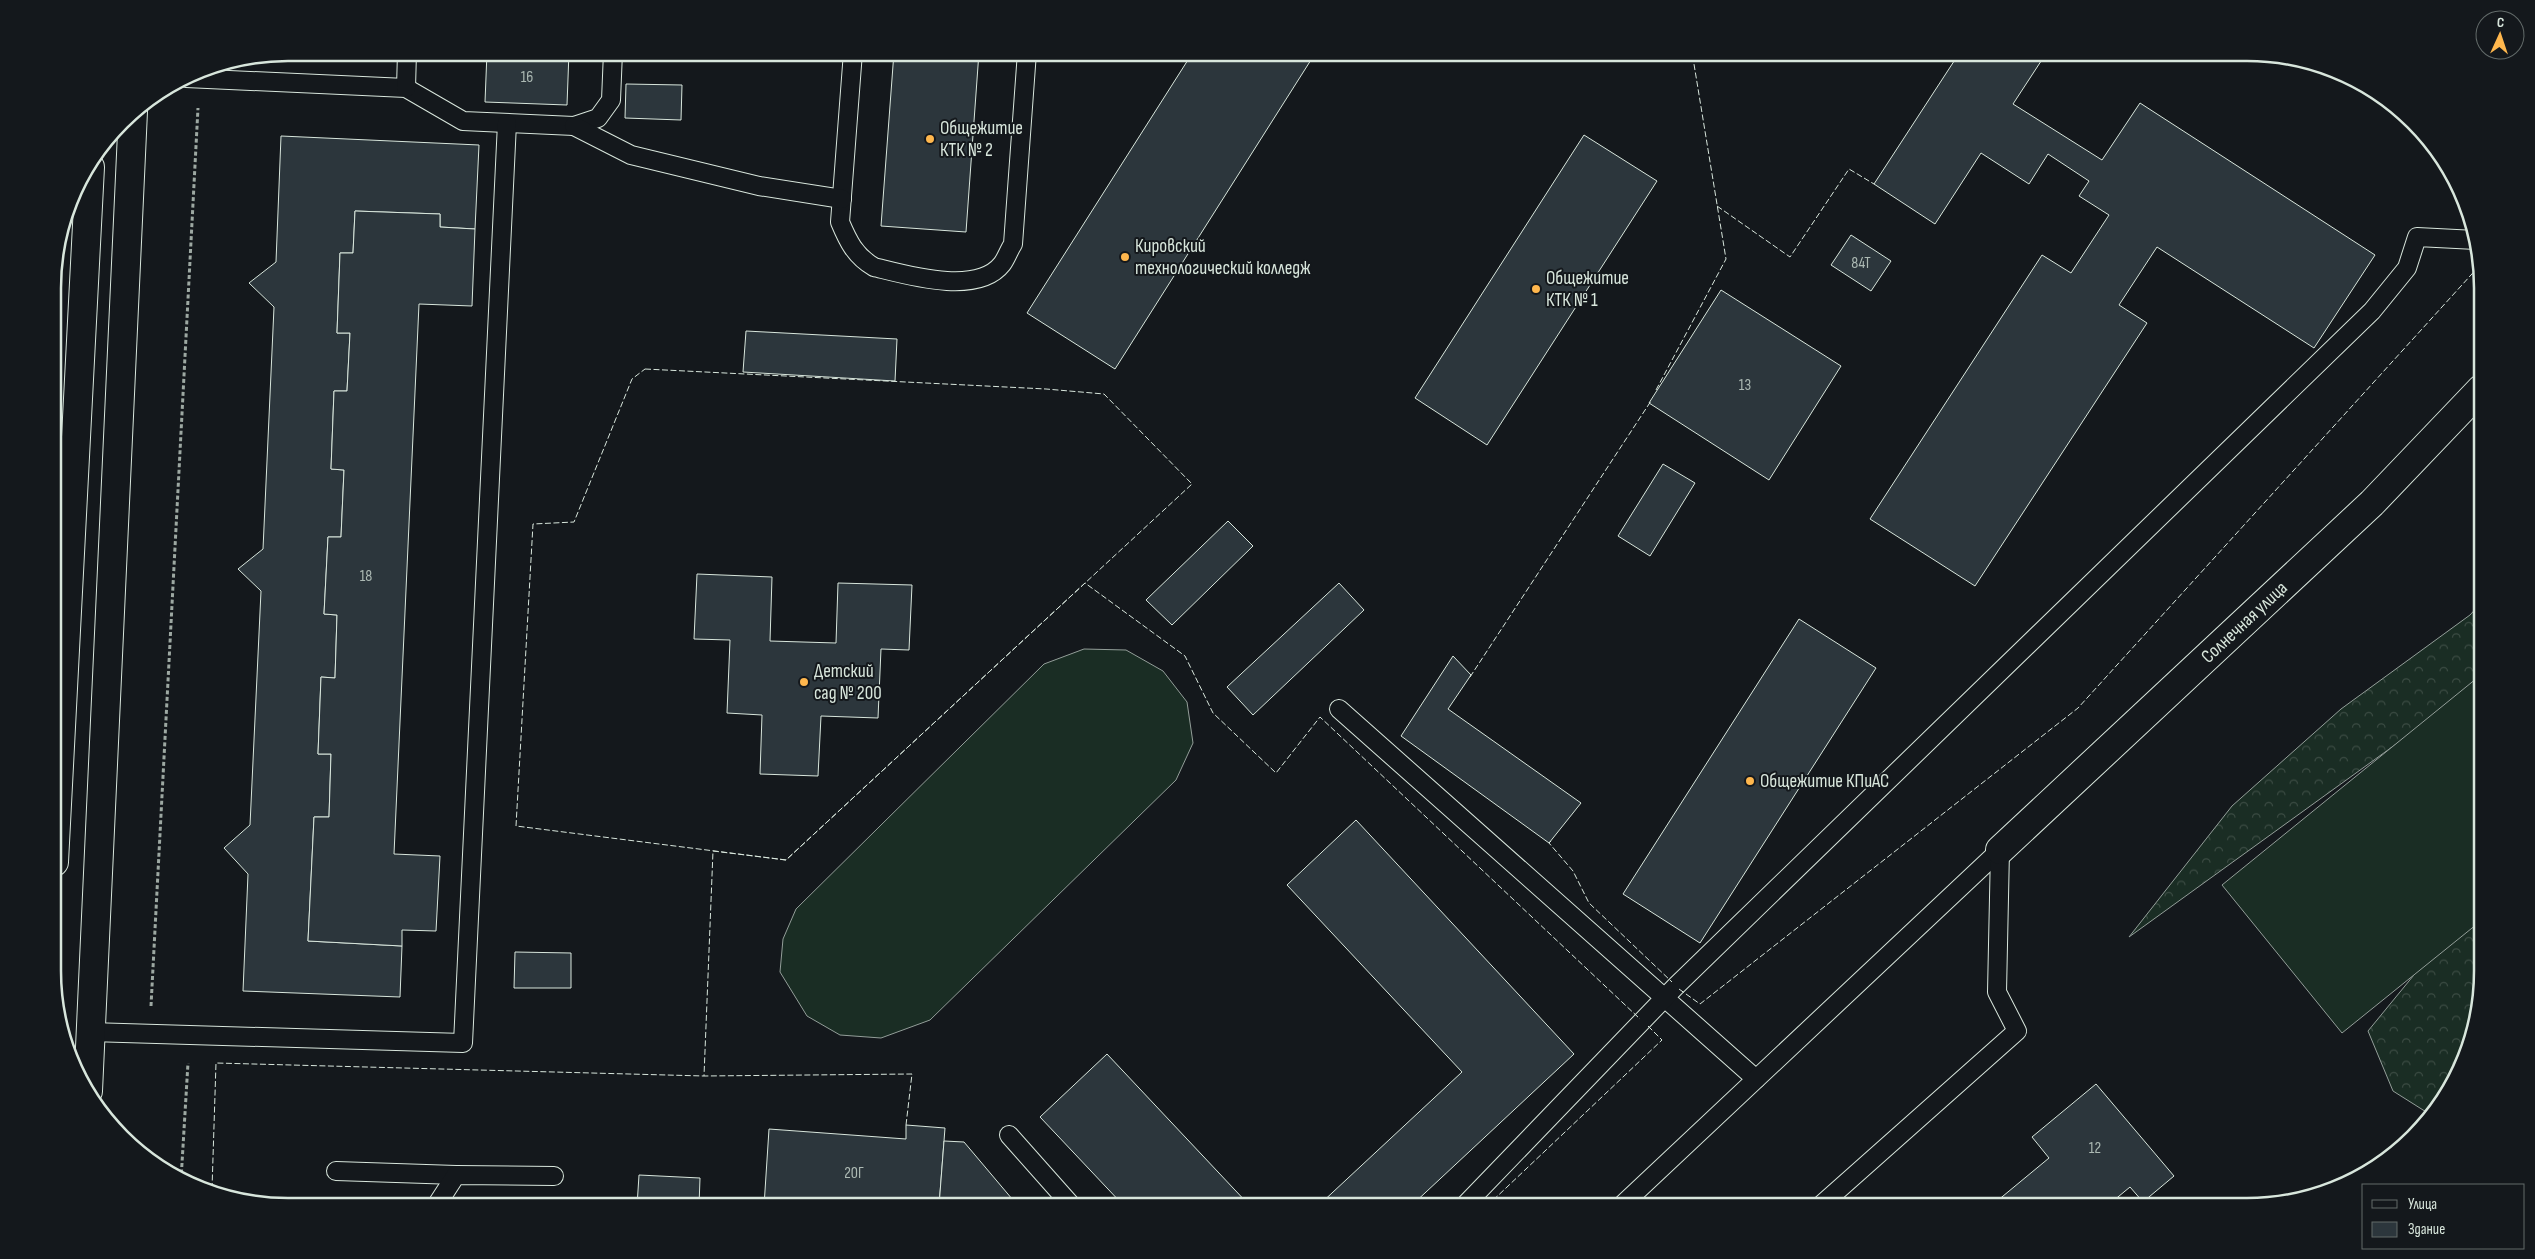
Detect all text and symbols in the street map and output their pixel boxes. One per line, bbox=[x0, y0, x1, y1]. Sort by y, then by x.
north arrow bbox=[2475, 10, 2525, 60]
text: С bbox=[2497, 14, 2505, 31]
house number: 16 bbox=[521, 68, 533, 87]
place label: Общежитие КТК № 2 bbox=[940, 117, 1023, 162]
marker: Общежитие КТК № 2 bbox=[924, 133, 936, 145]
place label: Кировский технологический колледж bbox=[1135, 235, 1311, 280]
marker: Кировский технологический колледж bbox=[1119, 251, 1131, 263]
house number: 84Т bbox=[1851, 254, 1871, 273]
place label: Общежитие КТК № 1 bbox=[1546, 267, 1629, 312]
marker: Общежитие КТК № 1 bbox=[1530, 283, 1542, 295]
house number: 13 bbox=[1739, 376, 1751, 395]
house number: 18 bbox=[360, 567, 372, 586]
street label: Солнечная улица bbox=[2196, 576, 2292, 668]
place label: Детский сад № 200 bbox=[814, 660, 882, 705]
marker: Детский сад № 200 bbox=[798, 676, 810, 688]
place label: Общежитие КПиАС bbox=[1760, 770, 1889, 793]
marker: Общежитие КПиАС bbox=[1744, 775, 1756, 787]
house number: 12 bbox=[2089, 1139, 2101, 1158]
house number: 20Г bbox=[844, 1164, 864, 1183]
legend bbox=[2362, 1184, 2525, 1249]
text: Улица bbox=[2408, 1195, 2437, 1214]
text: Здание bbox=[2408, 1220, 2445, 1239]

